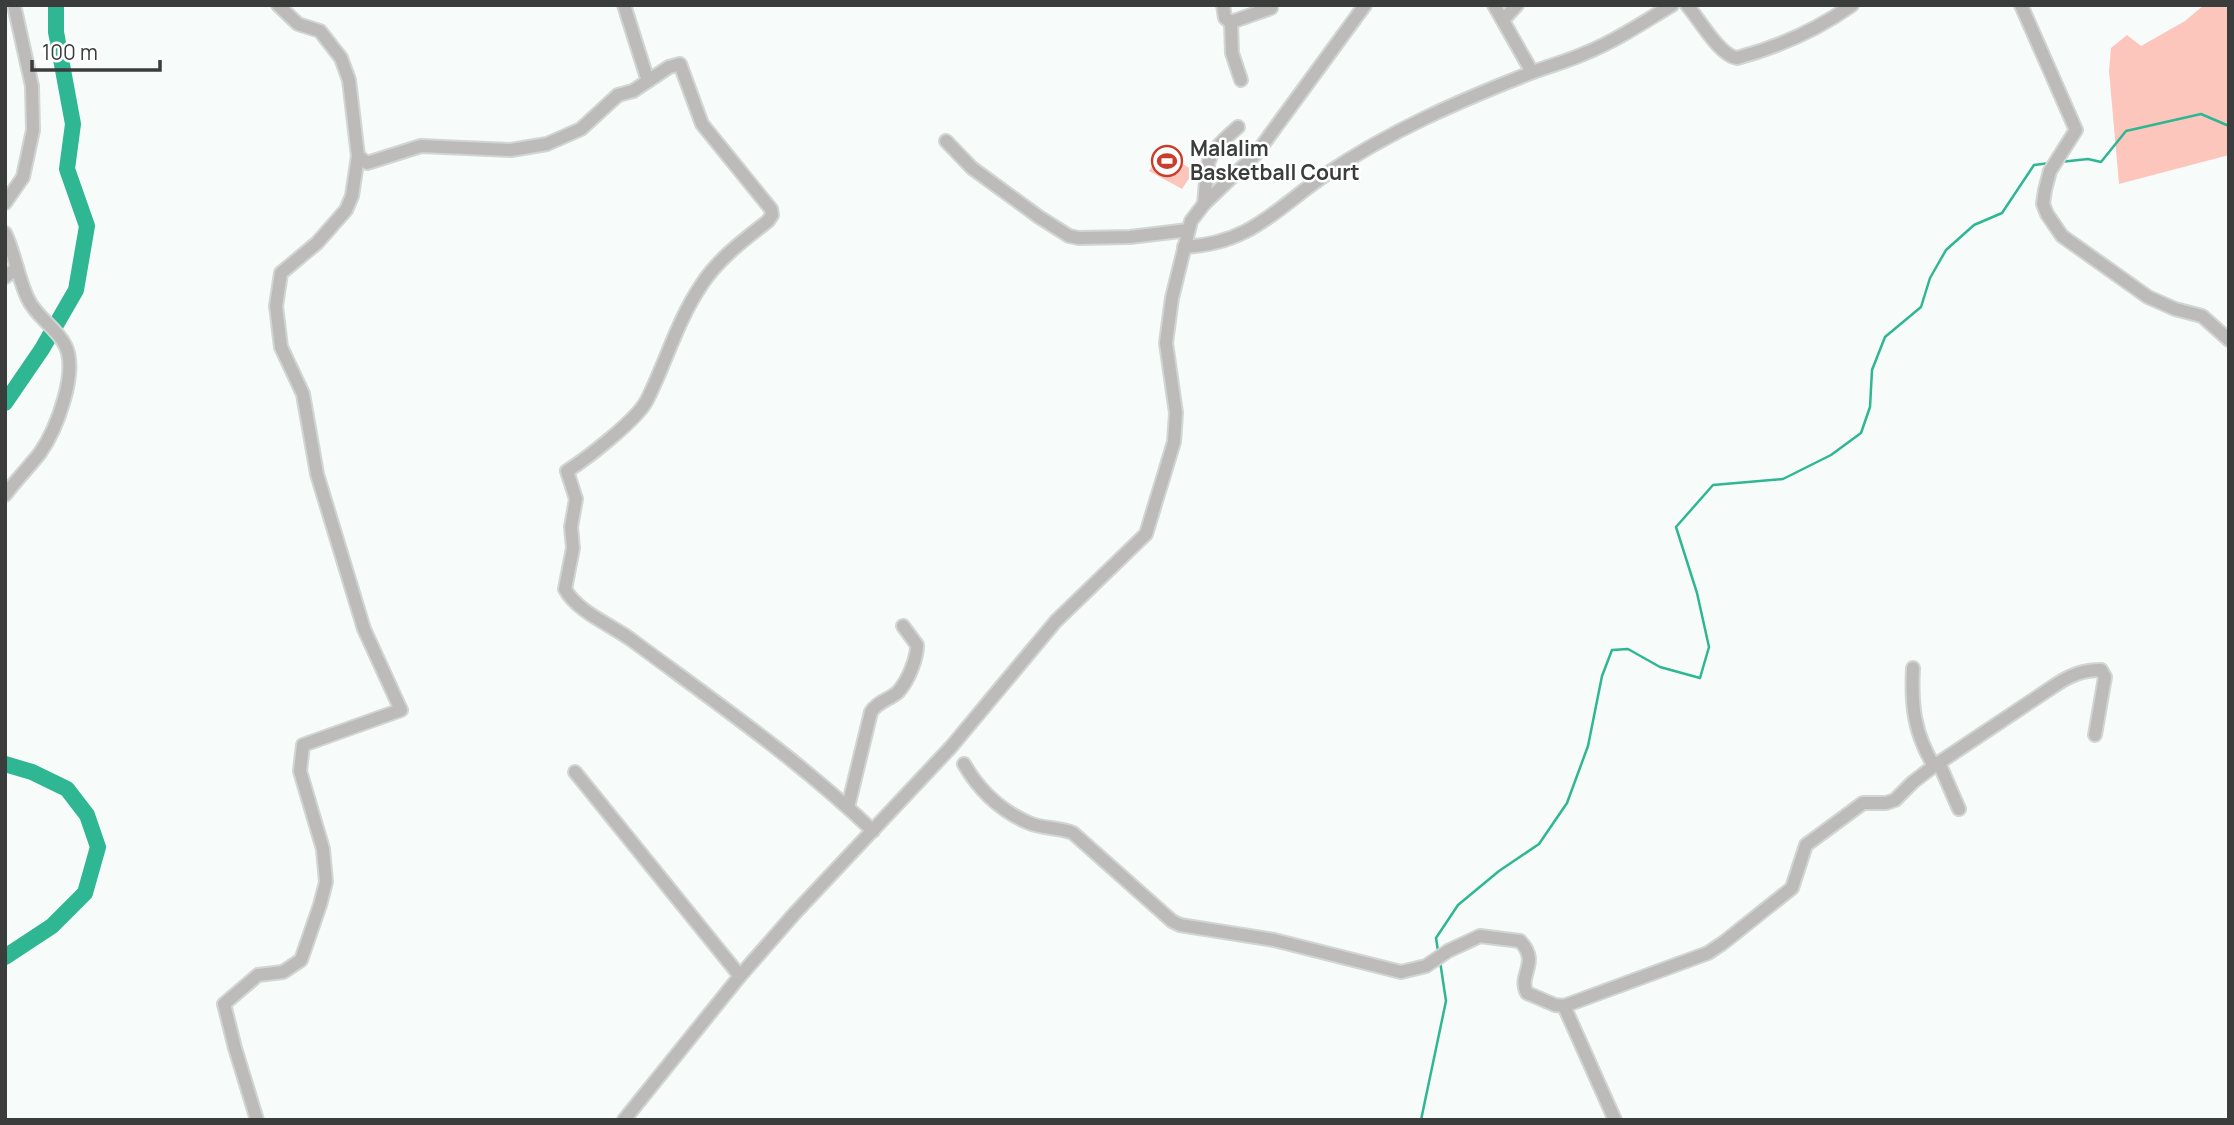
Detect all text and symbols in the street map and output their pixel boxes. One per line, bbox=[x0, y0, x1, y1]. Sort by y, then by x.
scale bar bbox=[32, 28, 159, 72]
text: 100 m bbox=[42, 38, 98, 66]
place label: Malalim Basketball Court bbox=[1190, 134, 1360, 186]
sports icon: Malalim Basketball Court bbox=[1150, 144, 1184, 178]

